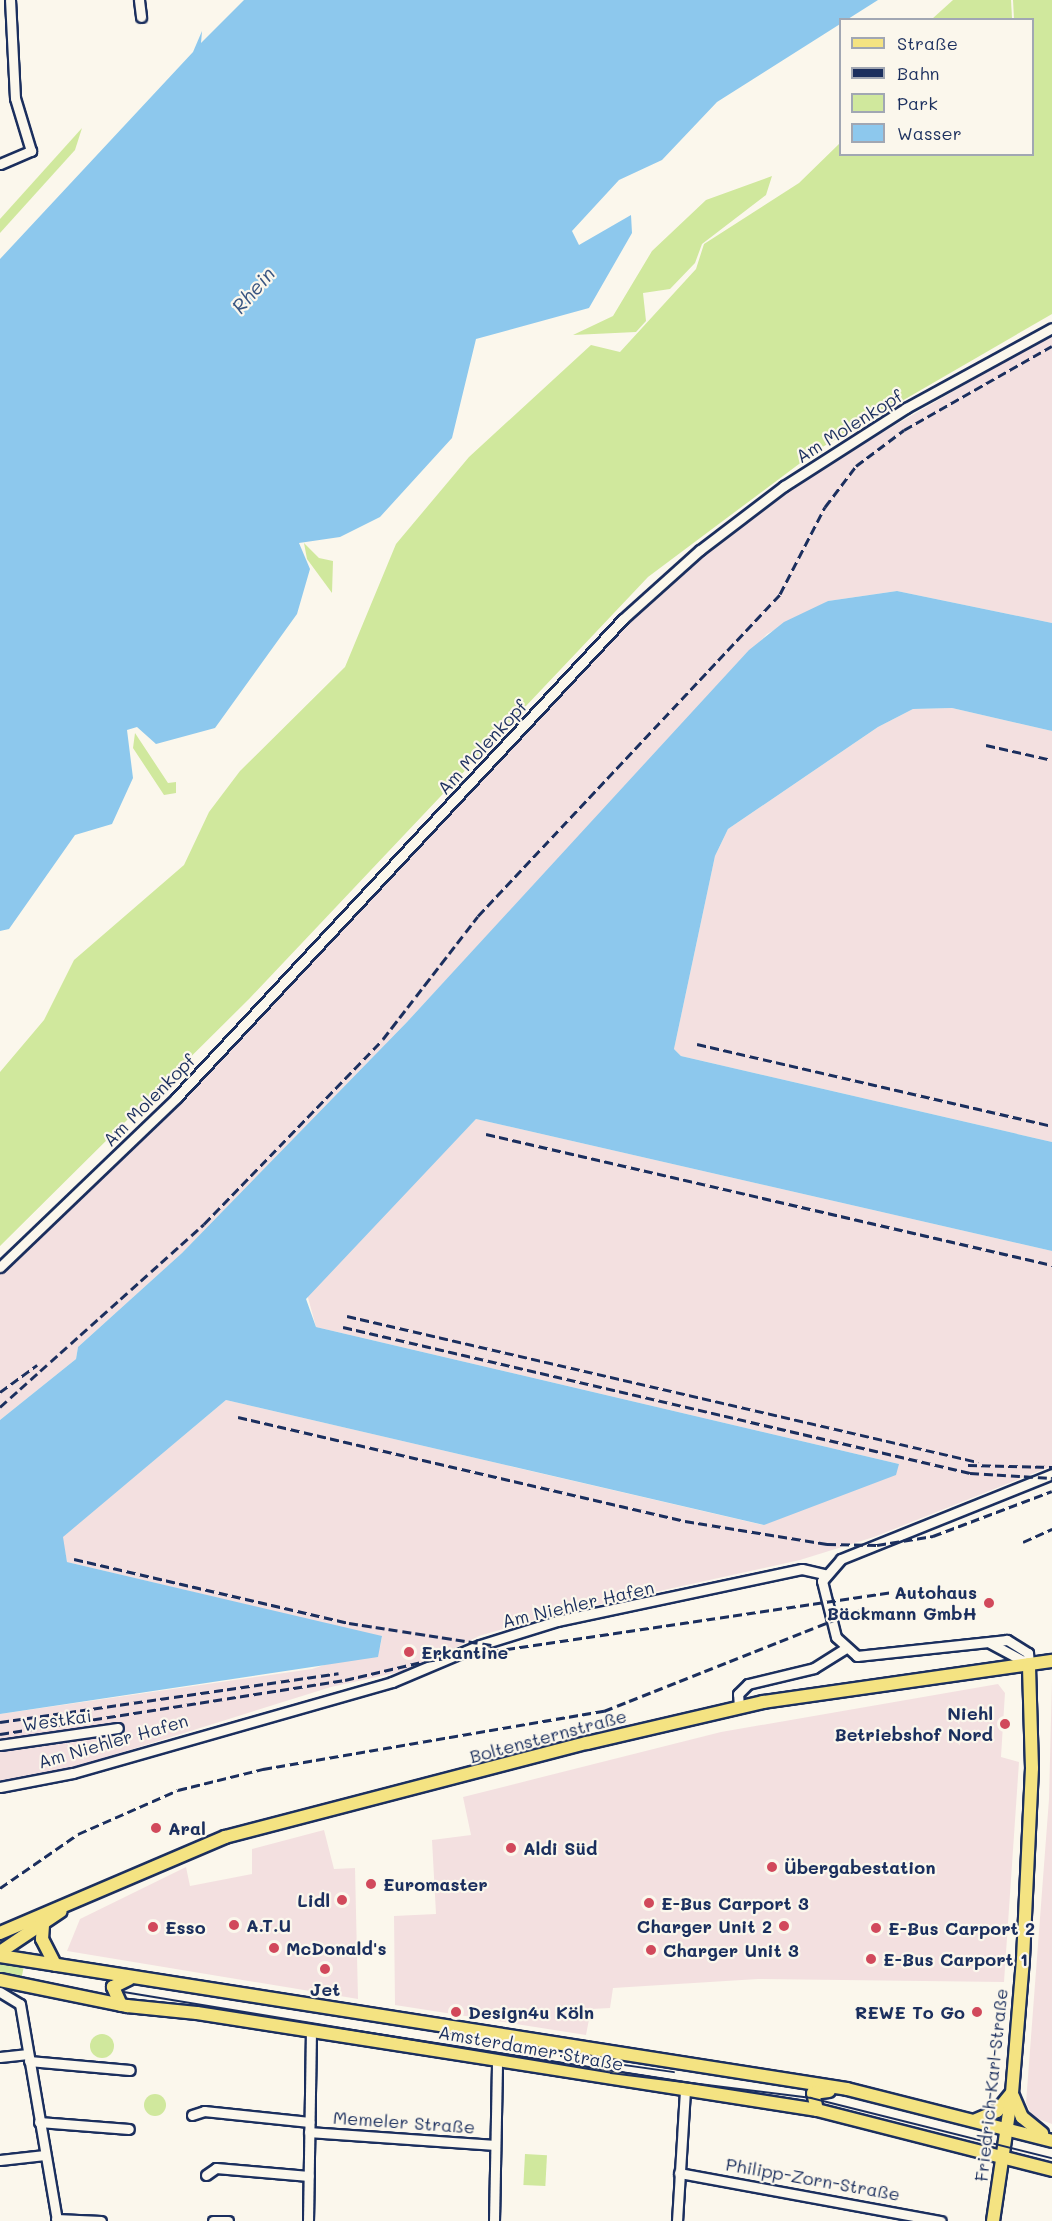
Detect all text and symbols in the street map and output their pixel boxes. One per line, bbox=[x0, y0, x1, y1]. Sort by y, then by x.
legend bbox=[839, 18, 1034, 156]
text: Straße bbox=[897, 31, 958, 55]
text: Bahn bbox=[897, 61, 940, 85]
text: Park bbox=[897, 91, 938, 115]
text: Wasser bbox=[897, 121, 962, 145]
water label: Rhein bbox=[226, 262, 280, 318]
street label: Am Molenkopf bbox=[792, 385, 906, 467]
street label: Am Molenkopf bbox=[433, 695, 531, 799]
street label: Am Molenkopf bbox=[98, 1049, 200, 1151]
street label: Am Niehler Hafen bbox=[500, 1576, 656, 1632]
place label: Autohaus Bäckmann GmbH bbox=[827, 1582, 977, 1624]
marker: Autohaus Bäckmann GmbH bbox=[982, 1596, 996, 1610]
place label: Erkantine bbox=[421, 1641, 508, 1663]
marker: Erkantine bbox=[402, 1645, 416, 1659]
place label: Niehl Betriebshof Nord bbox=[835, 1703, 993, 1746]
street label: Westkai bbox=[21, 1704, 93, 1736]
street label: Boltensternstraße bbox=[467, 1705, 629, 1767]
street label: Am Niehler Hafen bbox=[35, 1709, 191, 1773]
marker: Niehl Betriebshof Nord bbox=[998, 1717, 1012, 1731]
place label: Aral bbox=[168, 1817, 206, 1839]
marker: Aral bbox=[149, 1821, 163, 1835]
place label: Aldi Süd bbox=[523, 1837, 597, 1859]
marker: Aldi Süd bbox=[504, 1841, 518, 1855]
place label: Übergabestation bbox=[784, 1856, 936, 1878]
marker: Übergabestation bbox=[765, 1860, 779, 1874]
place label: Euromaster bbox=[383, 1873, 488, 1895]
marker: Euromaster bbox=[364, 1877, 378, 1891]
place label: Lidl bbox=[297, 1889, 330, 1911]
place label: E-Bus Carport 3 bbox=[661, 1892, 809, 1914]
marker: Lidl bbox=[335, 1893, 349, 1907]
marker: E-Bus Carport 3 bbox=[642, 1896, 656, 1910]
place label: A.T.U bbox=[246, 1914, 291, 1936]
place label: Charger Unit 2 bbox=[637, 1915, 772, 1937]
place label: Esso bbox=[165, 1916, 206, 1938]
place label: E-Bus Carport 2 bbox=[888, 1917, 1035, 1939]
marker: A.T.U bbox=[227, 1918, 241, 1932]
marker: Charger Unit 2 bbox=[777, 1919, 791, 1933]
marker: Esso bbox=[146, 1920, 160, 1934]
marker: E-Bus Carport 2 bbox=[869, 1921, 883, 1935]
place label: McDonald's bbox=[286, 1937, 387, 1959]
place label: Charger Unit 3 bbox=[663, 1939, 799, 1961]
marker: McDonald's bbox=[267, 1941, 281, 1955]
marker: Charger Unit 3 bbox=[644, 1943, 658, 1957]
place label: E-Bus Carport 1 bbox=[883, 1948, 1028, 1970]
marker: E-Bus Carport 1 bbox=[864, 1952, 878, 1966]
marker: Jet bbox=[318, 1962, 332, 1976]
place label: Jet bbox=[310, 1978, 340, 2000]
street label: Friedrich-Karl-Straße bbox=[970, 1987, 1012, 2183]
place label: Design4u Köln bbox=[468, 2001, 594, 2023]
place label: REWE To Go bbox=[855, 2001, 965, 2023]
marker: Design4u Köln bbox=[449, 2005, 463, 2019]
marker: REWE To Go bbox=[970, 2005, 984, 2019]
street label: Amsterdamer Straße bbox=[437, 2021, 625, 2075]
street label: Memeler Straße bbox=[332, 2106, 476, 2138]
street label: Philipp-Zorn-Straße bbox=[724, 2153, 902, 2205]

